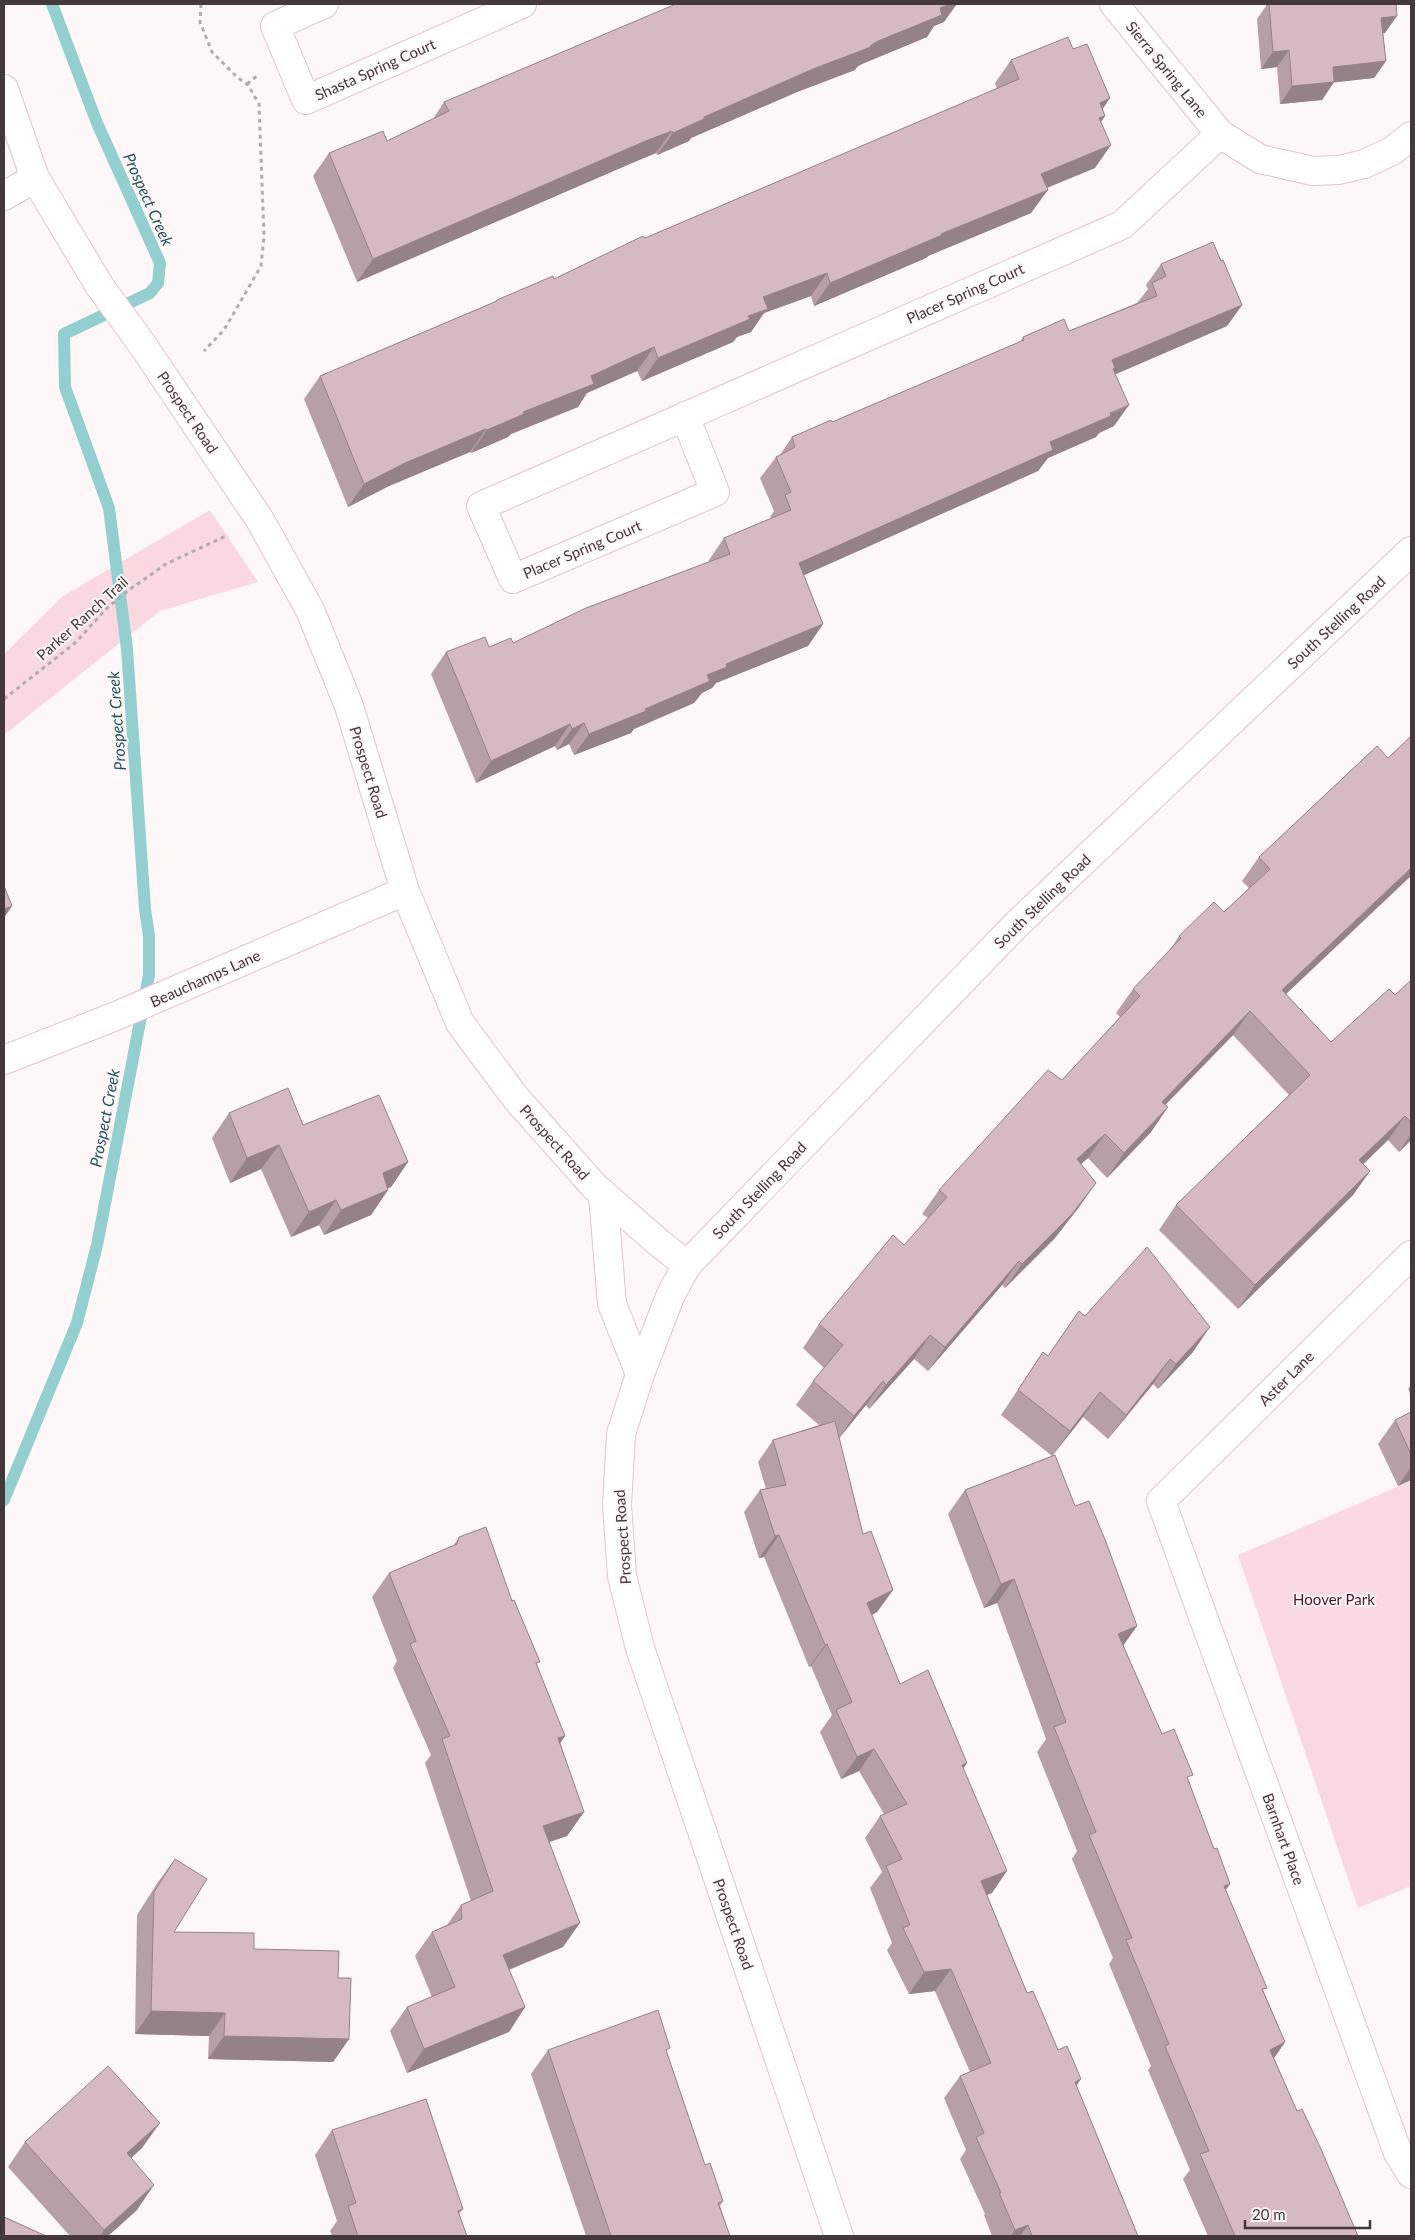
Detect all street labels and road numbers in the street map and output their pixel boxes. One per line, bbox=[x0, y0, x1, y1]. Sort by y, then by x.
street label: Sierra Spring Lane bbox=[1123, 17, 1211, 121]
street label: Shasta Spring Court bbox=[312, 34, 439, 104]
street label: Placer Spring Court bbox=[903, 259, 1027, 327]
street label: Prospect Road bbox=[154, 368, 222, 456]
street label: Placer Spring Court bbox=[520, 516, 644, 582]
street label: Parker Ranch Trail bbox=[33, 572, 131, 664]
street label: South Stelling Road bbox=[1283, 572, 1389, 672]
street label: Prospect Road bbox=[347, 724, 391, 820]
street label: South Stelling Road bbox=[990, 850, 1094, 952]
street label: Beauchamps Lane bbox=[147, 946, 263, 1010]
street label: Prospect Road bbox=[517, 1101, 593, 1183]
street label: South Stelling Road bbox=[708, 1138, 810, 1242]
street label: Aster Lane bbox=[1255, 1347, 1317, 1409]
street label: Prospect Road bbox=[610, 1489, 634, 1585]
street label: Barnhart Place bbox=[1259, 1791, 1309, 1887]
street label: Prospect Road bbox=[710, 1876, 758, 1972]

